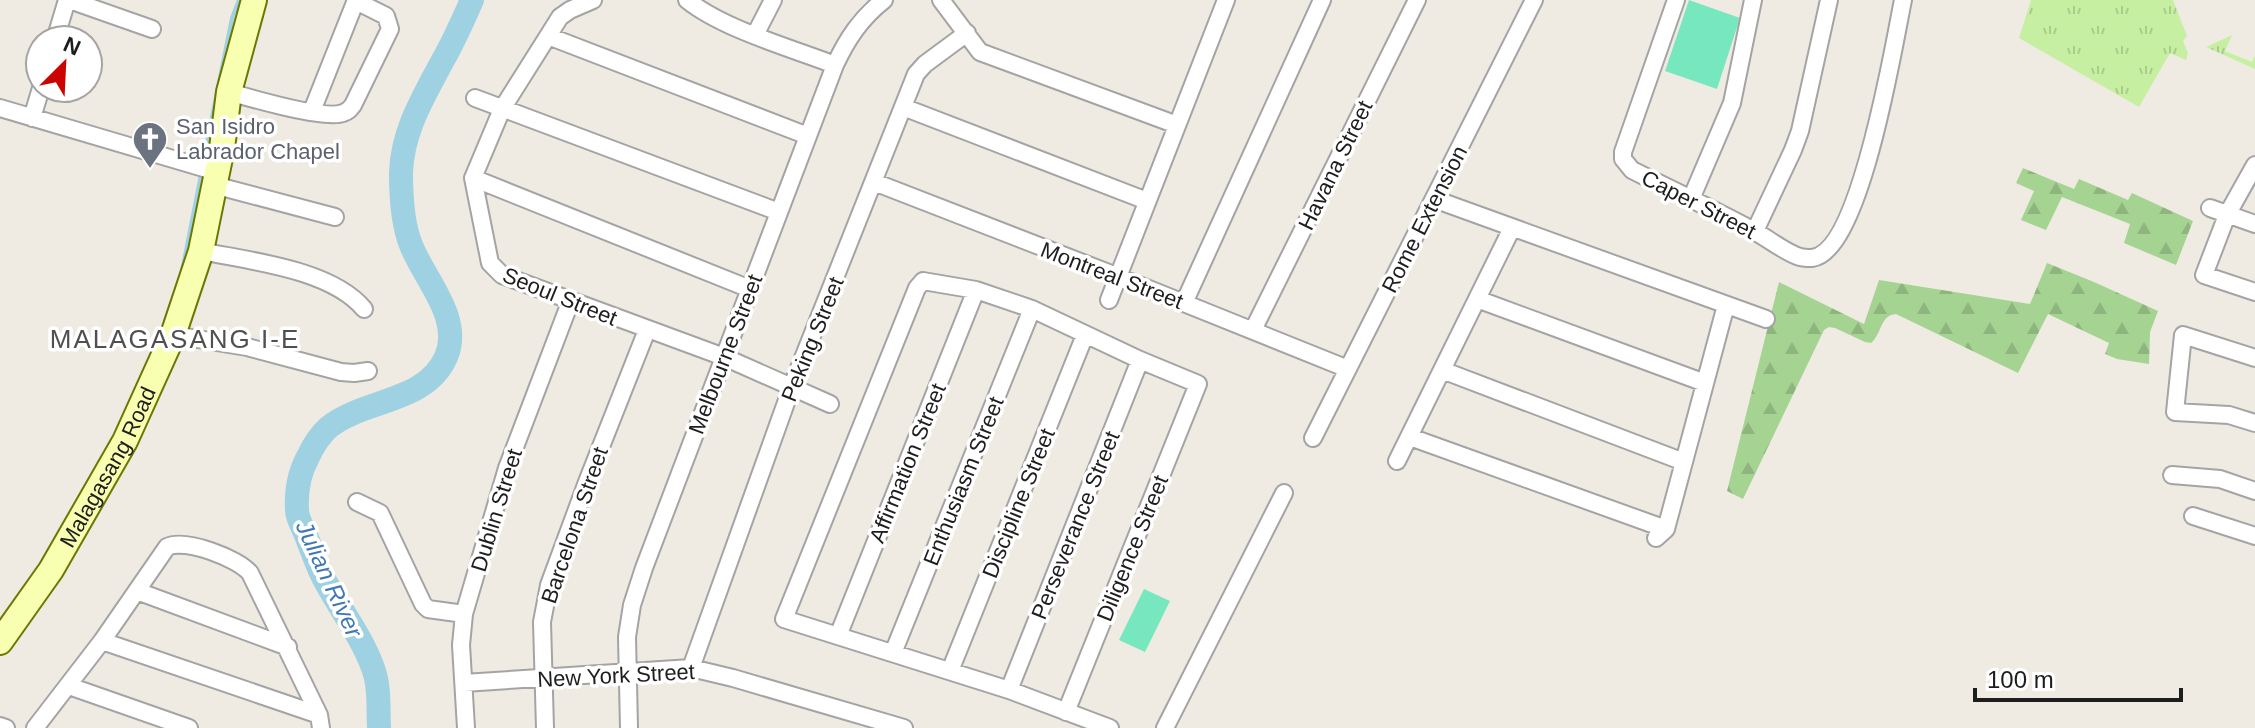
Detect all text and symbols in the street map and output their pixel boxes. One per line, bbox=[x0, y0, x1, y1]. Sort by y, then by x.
north arrow bbox=[24, 24, 104, 104]
text: N bbox=[60, 32, 84, 61]
street label: Havana Street bbox=[1293, 97, 1378, 234]
place label: San Isidro Labrador Chapel bbox=[176, 114, 340, 164]
church icon: San Isidro Labrador Chapel bbox=[131, 120, 169, 170]
street label: Rome Extension bbox=[1377, 142, 1472, 297]
street label: Caper Street bbox=[1638, 165, 1760, 244]
street label: Montreal Street bbox=[1037, 237, 1187, 314]
street label: Seoul Street bbox=[499, 262, 621, 331]
street label: Melbourne Street bbox=[684, 271, 767, 437]
street label: Peking Street bbox=[776, 273, 849, 405]
district label: MALAGASANG I-E bbox=[50, 324, 300, 354]
street label: Affirmation Street bbox=[864, 380, 951, 546]
street label: Malagasang Road bbox=[55, 383, 161, 552]
street label: Enthusiasm Street bbox=[918, 393, 1009, 569]
street label: Discipline Street bbox=[977, 425, 1060, 582]
street label: Perseverance Street bbox=[1026, 428, 1125, 623]
street label: Barcelona Street bbox=[536, 444, 613, 607]
street label: Dublin Street bbox=[466, 446, 527, 575]
street label: Diligence Street bbox=[1092, 472, 1173, 625]
water label: Julian River bbox=[290, 515, 369, 642]
scale bar bbox=[1975, 652, 2181, 702]
street label: New York Street bbox=[537, 659, 695, 692]
text: 100 m bbox=[1987, 666, 2054, 693]

